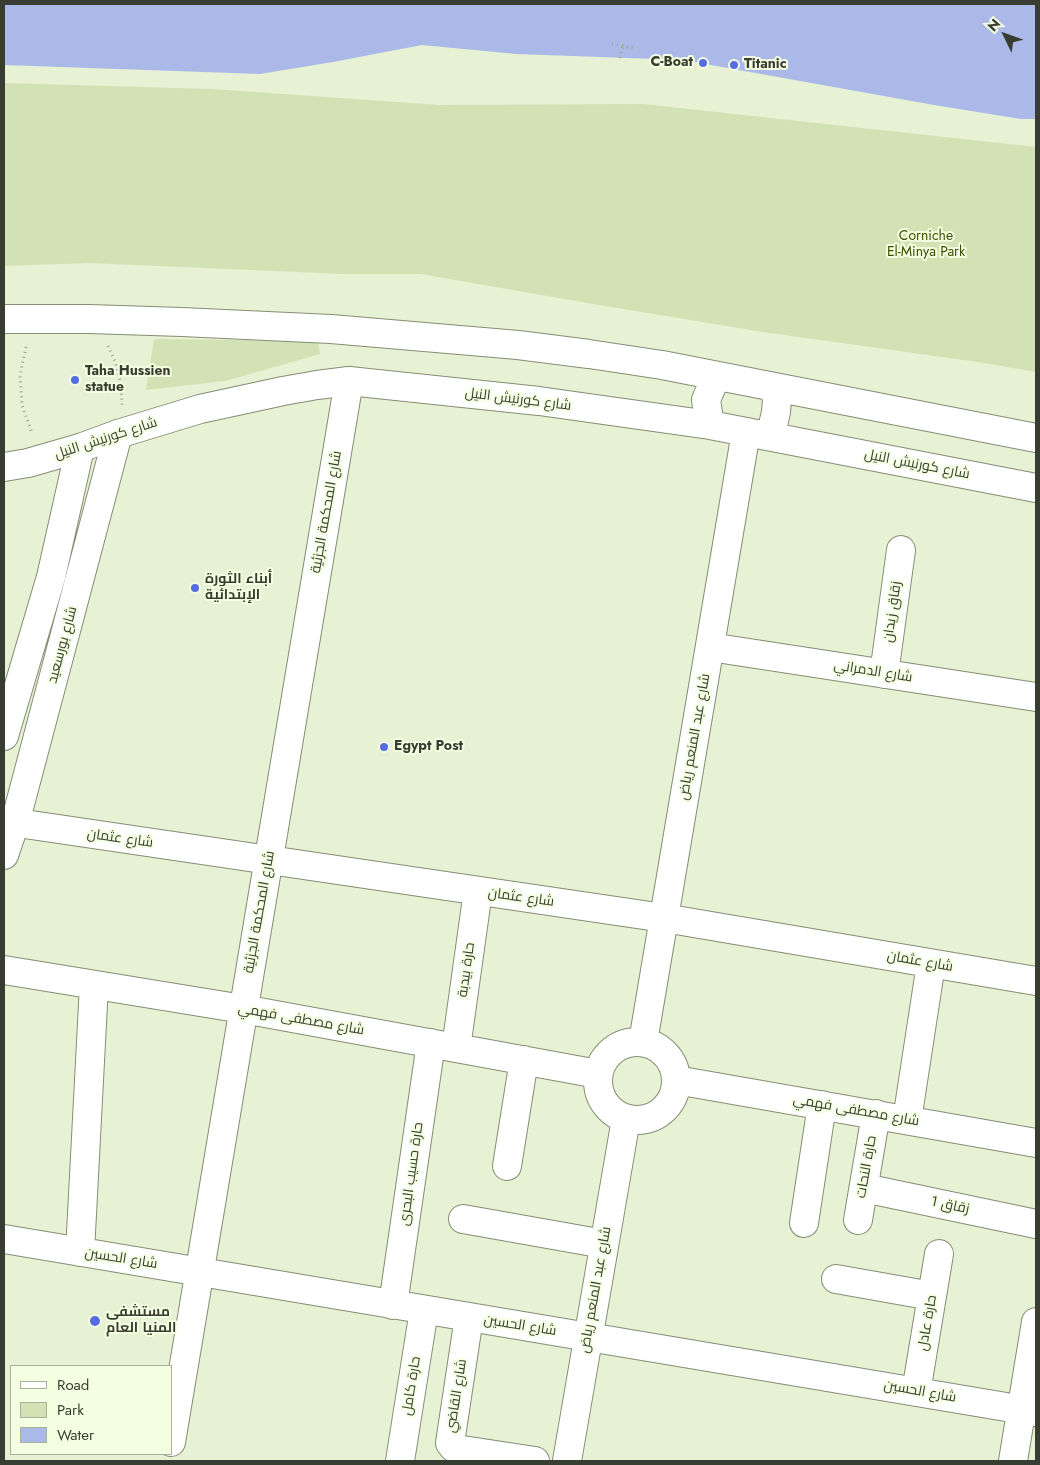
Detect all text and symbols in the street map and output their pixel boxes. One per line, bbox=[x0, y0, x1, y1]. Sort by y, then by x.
north arrow bbox=[980, 10, 1030, 60]
text: N bbox=[983, 14, 1005, 36]
place label: C-Boat bbox=[651, 55, 693, 71]
marker: C-Boat bbox=[697, 57, 709, 69]
place label: Titanic bbox=[744, 57, 787, 73]
marker: Titanic bbox=[728, 59, 740, 71]
park label: Corniche El-Minya Park bbox=[887, 229, 965, 262]
place label: Taha Hussien statue bbox=[85, 364, 170, 397]
marker: Taha Hussien statue bbox=[69, 374, 81, 386]
street label: شارع كورنيش النيل bbox=[464, 385, 572, 415]
street label: شارع كورنيش النيل bbox=[53, 414, 159, 464]
street label: شارع كورنيش النيل bbox=[863, 447, 971, 483]
street label: شارع المحكمة الجزئية bbox=[308, 449, 346, 575]
place label: أبناء الثورة الإبتدائية bbox=[205, 572, 272, 604]
street label: زقاق زيدان bbox=[880, 580, 906, 644]
marker: أبناء الثورة الإبتدائية bbox=[189, 582, 201, 594]
street label: شارع بورسعيد bbox=[45, 605, 81, 685]
street label: شارع الدمراني bbox=[832, 657, 914, 687]
street label: شارع عبد المنعم رياض bbox=[676, 672, 714, 802]
place label: Egypt Post bbox=[394, 739, 463, 755]
marker: Egypt Post bbox=[378, 741, 390, 753]
street label: شارع عثمان bbox=[86, 826, 154, 852]
street label: شارع المحكمة الجزئية bbox=[241, 849, 279, 975]
street label: شارع عثمان bbox=[487, 885, 555, 911]
street label: حارة بيدبة bbox=[455, 942, 479, 998]
street label: شارع عثمان bbox=[886, 948, 954, 976]
street label: شارع مصطفى فهمي bbox=[237, 1001, 365, 1039]
street label: شارع مصطفى فهمي bbox=[792, 1092, 920, 1130]
street label: حارة حسيب البحرى bbox=[396, 1121, 428, 1227]
street label: حارة النحات bbox=[853, 1134, 881, 1200]
street label: زقاق 1 bbox=[929, 1194, 971, 1218]
street label: شارع عبد المنعم رياض bbox=[577, 1225, 615, 1355]
street label: شارع الحسين bbox=[83, 1245, 159, 1273]
street label: حارة عادل bbox=[915, 1294, 941, 1352]
place label: مستشفى المنيا العام bbox=[106, 1305, 176, 1338]
street label: شارع الحسين bbox=[482, 1312, 558, 1340]
marker: مستشفى المنيا العام bbox=[88, 1314, 102, 1328]
street label: حارة كامل bbox=[399, 1355, 425, 1417]
street label: شارع القاضي bbox=[443, 1358, 471, 1434]
legend bbox=[10, 1365, 172, 1455]
text: Road bbox=[57, 1374, 89, 1396]
street label: شارع الحسين bbox=[882, 1377, 958, 1407]
text: Park bbox=[57, 1399, 84, 1421]
text: Water bbox=[57, 1424, 94, 1446]

